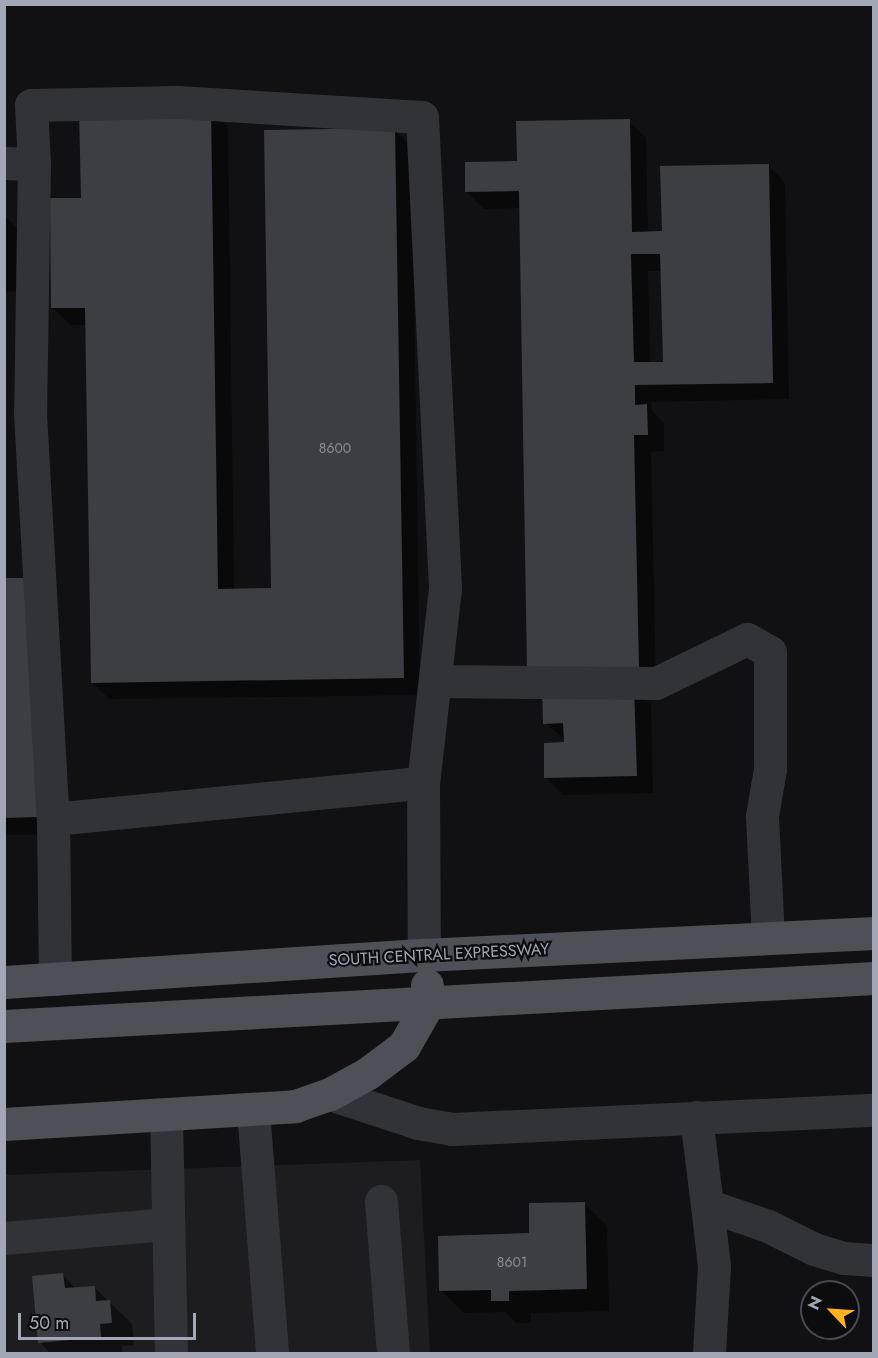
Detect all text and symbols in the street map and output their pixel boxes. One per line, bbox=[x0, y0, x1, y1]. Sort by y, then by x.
house number: 8600 bbox=[319, 440, 351, 456]
street label: SOUTH CENTRAL EXPRESSWAY bbox=[328, 940, 550, 970]
house number: 8601 bbox=[497, 1254, 527, 1270]
north arrow bbox=[800, 1280, 860, 1340]
text: N bbox=[802, 1292, 828, 1314]
scale bar bbox=[21, 1301, 200, 1339]
text: 50 m bbox=[29, 1310, 69, 1336]

